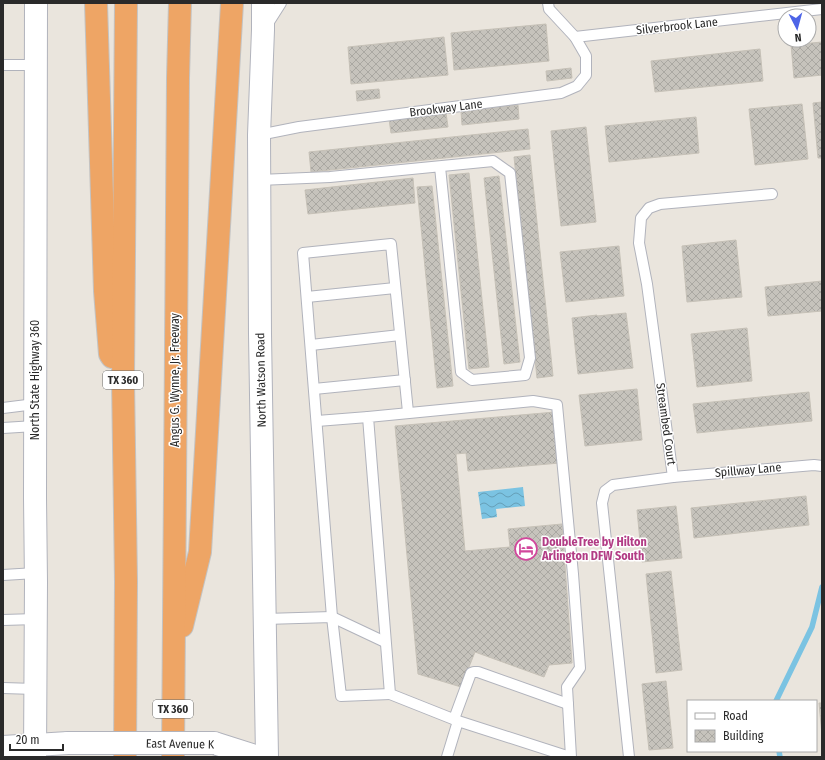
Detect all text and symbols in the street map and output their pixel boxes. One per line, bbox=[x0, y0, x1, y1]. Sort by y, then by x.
north arrow bbox=[777, 8, 817, 48]
street label: Silverbrook Lane bbox=[635, 15, 719, 37]
text: N bbox=[794, 31, 802, 44]
street label: Brookway Lane bbox=[409, 97, 483, 119]
street label: Angus G. Wynne, Jr. Freeway bbox=[168, 312, 182, 447]
street label: North State Highway 360 bbox=[28, 320, 42, 440]
street label: North Watson Road bbox=[253, 333, 269, 427]
road number: TX 360 bbox=[103, 371, 143, 389]
street label: Streambed Court bbox=[653, 382, 679, 466]
street label: Spillway Lane bbox=[714, 460, 782, 480]
place label: DoubleTree by Hilton Arlington DFW South bbox=[541, 535, 647, 563]
hotel icon: DoubleTree by Hilton Arlington DFW South bbox=[513, 536, 539, 562]
road number: TX 360 bbox=[153, 700, 193, 718]
legend bbox=[687, 700, 817, 752]
text: Road bbox=[723, 709, 748, 723]
scale bar bbox=[10, 726, 63, 752]
text: Building bbox=[723, 729, 764, 743]
text: 20 m bbox=[16, 733, 40, 747]
street label: East Avenue K bbox=[146, 736, 215, 752]

